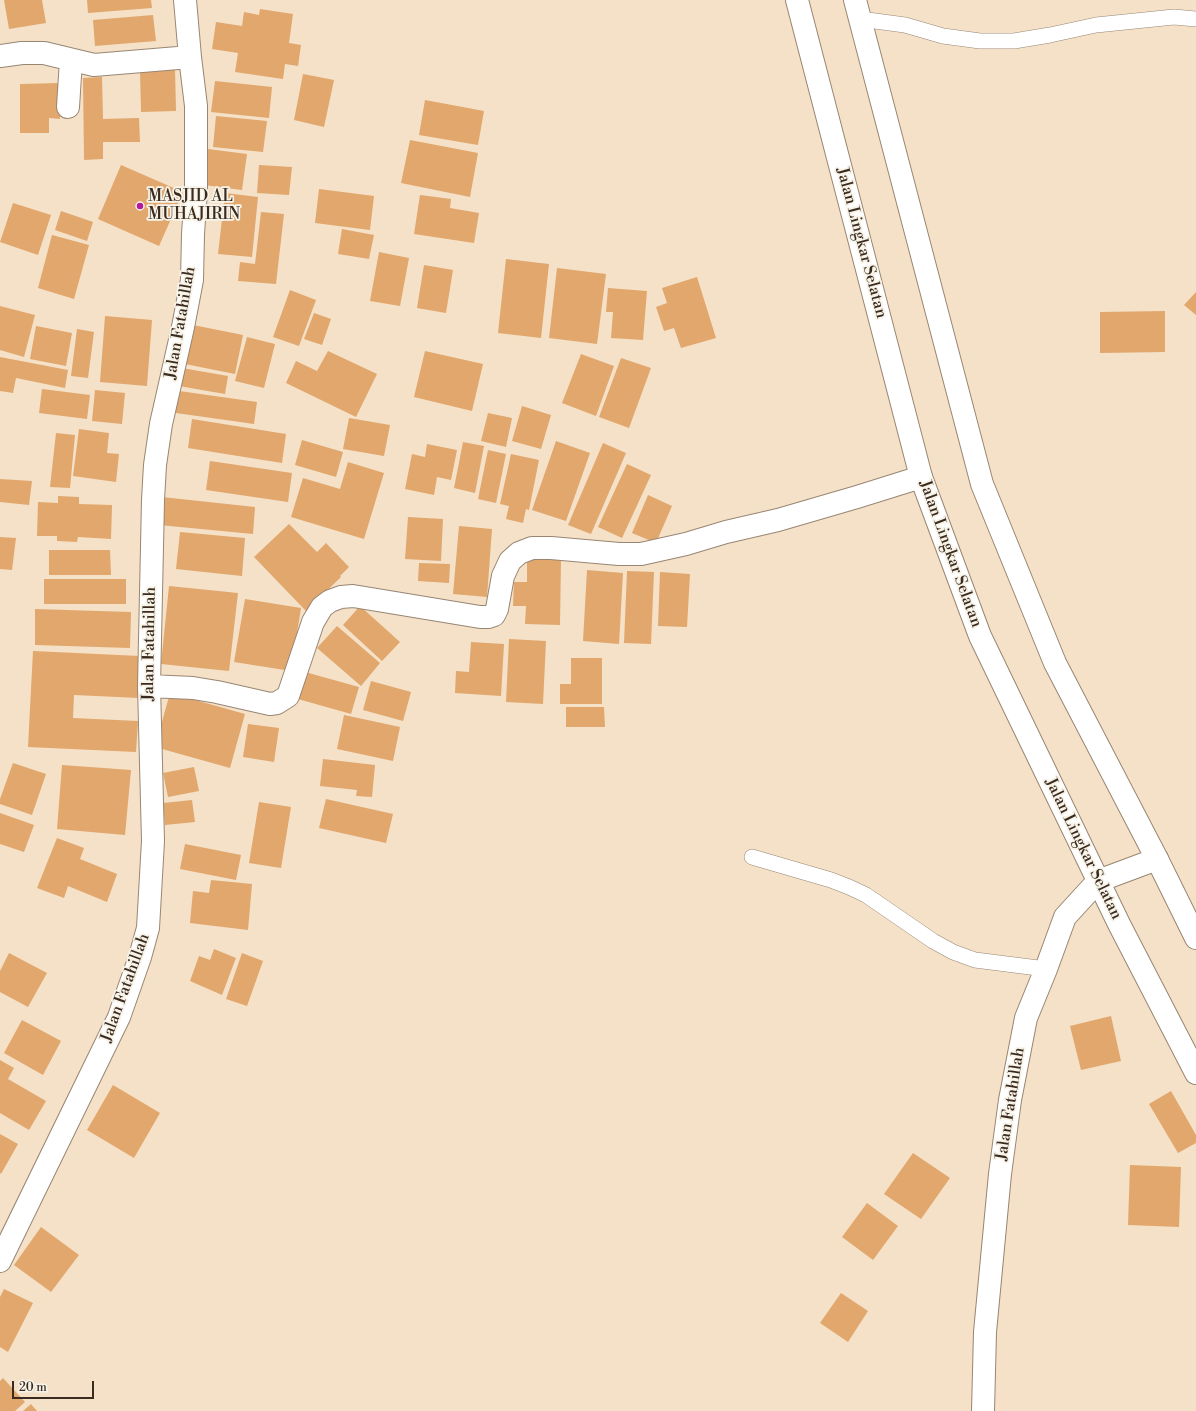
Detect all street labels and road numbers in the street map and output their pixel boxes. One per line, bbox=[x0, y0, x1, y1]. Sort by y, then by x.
street label: Jalan Lingkar Selatan bbox=[832, 166, 890, 320]
street label: Jalan Fatahillah bbox=[162, 265, 200, 381]
street label: Jalan Lingkar Selatan bbox=[914, 478, 986, 630]
street label: Jalan Fatahillah bbox=[139, 587, 161, 701]
street label: Jalan Lingkar Selatan bbox=[1040, 775, 1126, 923]
street label: Jalan Fatahillah bbox=[97, 931, 155, 1045]
street label: Jalan Fatahillah bbox=[993, 1046, 1029, 1162]

